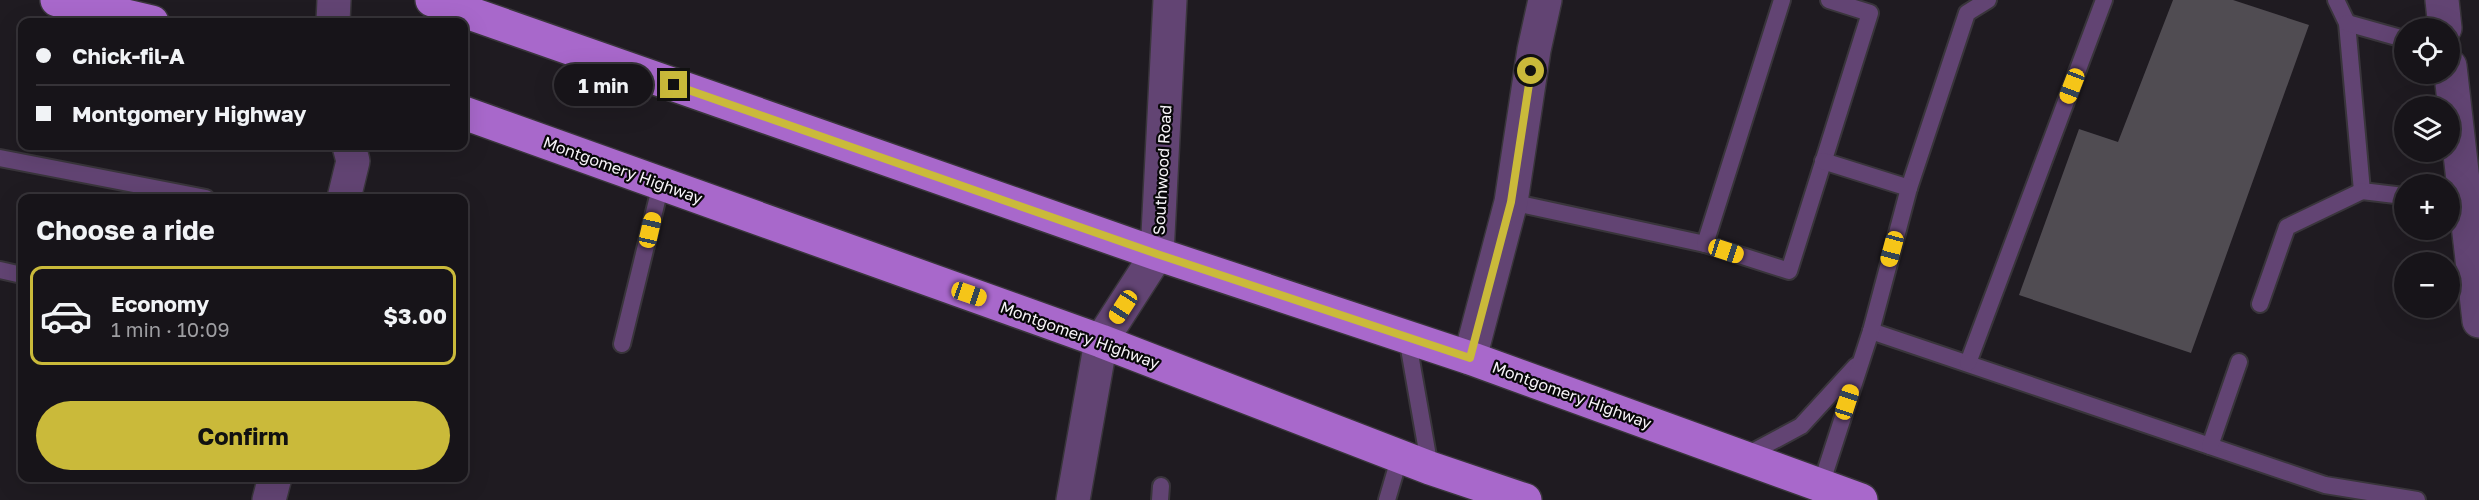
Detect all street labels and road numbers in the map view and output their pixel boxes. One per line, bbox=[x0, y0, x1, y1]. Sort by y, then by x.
street label: Southwood Road bbox=[1149, 104, 1175, 236]
street label: Montgomery Highway bbox=[541, 132, 706, 208]
street label: Montgomery Highway bbox=[998, 297, 1163, 373]
street label: Montgomery Highway bbox=[1490, 357, 1655, 433]

